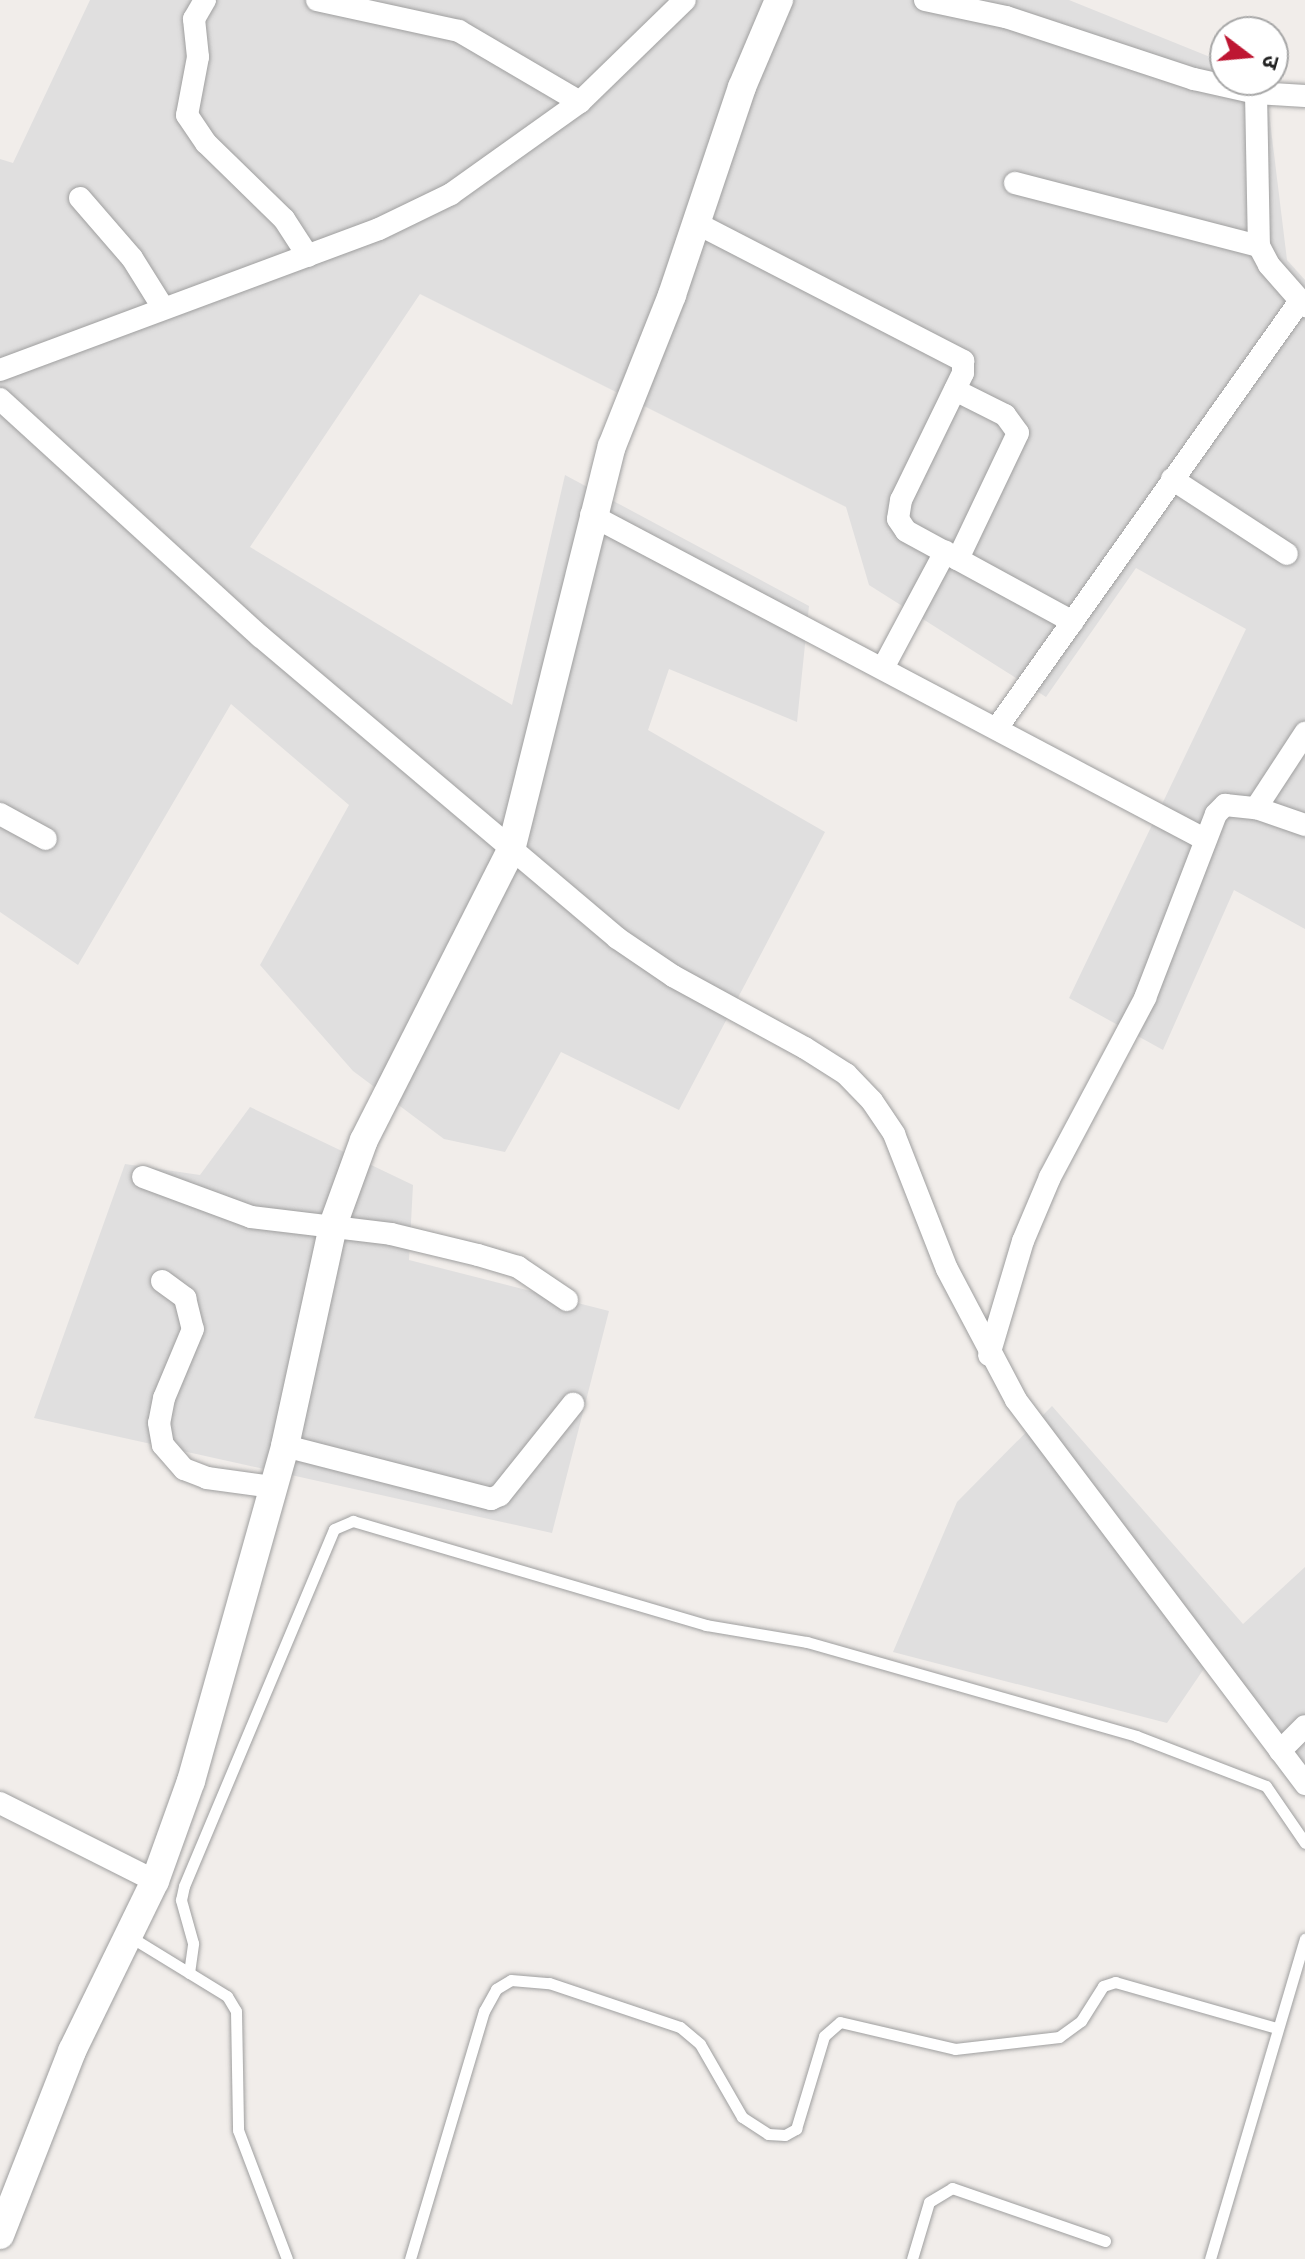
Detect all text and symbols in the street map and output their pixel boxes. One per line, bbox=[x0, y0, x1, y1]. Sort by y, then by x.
north arrow bbox=[1209, 16, 1289, 96]
text: उ bbox=[1255, 52, 1286, 72]

